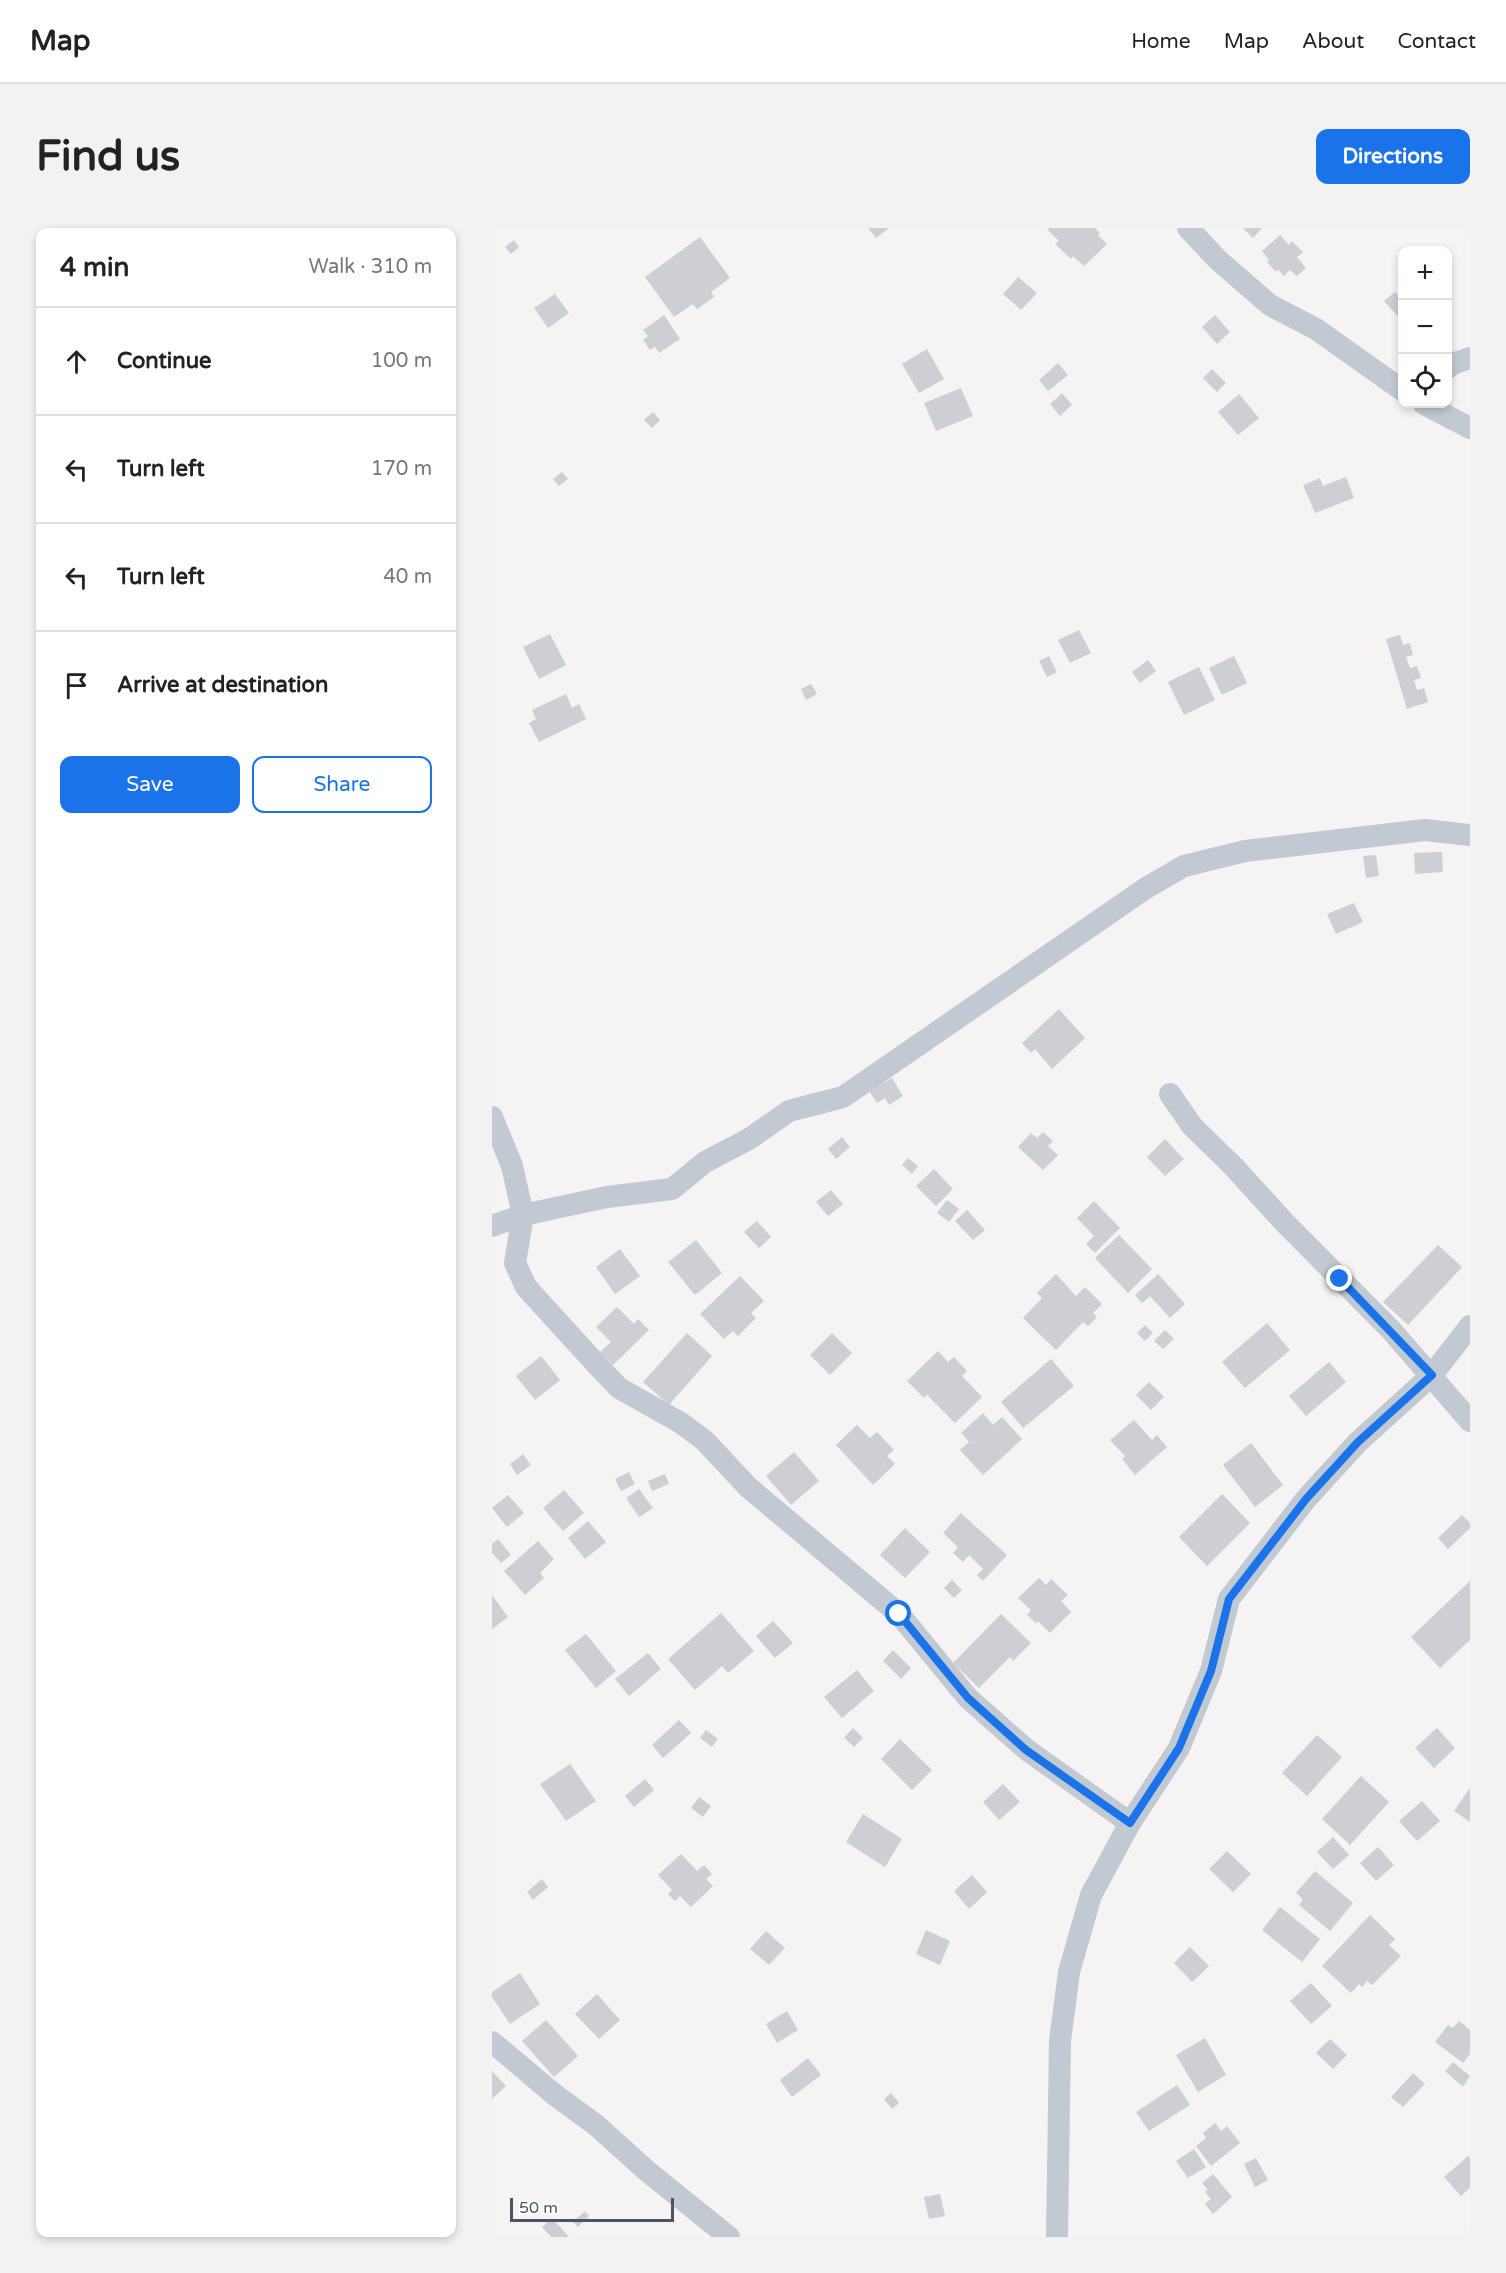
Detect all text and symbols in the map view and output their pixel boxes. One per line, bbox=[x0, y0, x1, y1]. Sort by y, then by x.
text: Map bbox=[30, 24, 90, 58]
text: Home bbox=[1131, 29, 1191, 54]
text: Map bbox=[1224, 29, 1269, 54]
text: About bbox=[1302, 29, 1364, 54]
text: Contact bbox=[1397, 29, 1476, 54]
button: Directions bbox=[1316, 129, 1470, 184]
text: Find us bbox=[36, 131, 180, 182]
map controls bbox=[1398, 246, 1452, 408]
button: + bbox=[1398, 246, 1452, 300]
text: 4 min bbox=[60, 252, 129, 283]
text: Walk · 310 m bbox=[309, 255, 432, 279]
button: − bbox=[1398, 300, 1452, 354]
icon: ahead bbox=[60, 345, 93, 378]
text: Continue bbox=[117, 348, 212, 374]
text: 100 m bbox=[371, 349, 432, 373]
button: locate bbox=[1398, 354, 1452, 408]
icon: left bbox=[60, 453, 93, 486]
text: Turn left bbox=[117, 456, 205, 482]
text: 170 m bbox=[371, 457, 432, 481]
icon: left bbox=[60, 561, 93, 594]
text: Turn left bbox=[117, 564, 205, 590]
text: 40 m bbox=[383, 565, 432, 589]
icon: arrive bbox=[60, 669, 93, 702]
text: Arrive at destination bbox=[117, 672, 328, 698]
button: Save bbox=[60, 756, 240, 813]
button: Share bbox=[252, 756, 432, 813]
route end bbox=[1326, 1265, 1352, 1291]
route start bbox=[885, 1600, 911, 1626]
scale bar bbox=[510, 2195, 674, 2222]
text: 50 m bbox=[519, 2198, 558, 2218]

